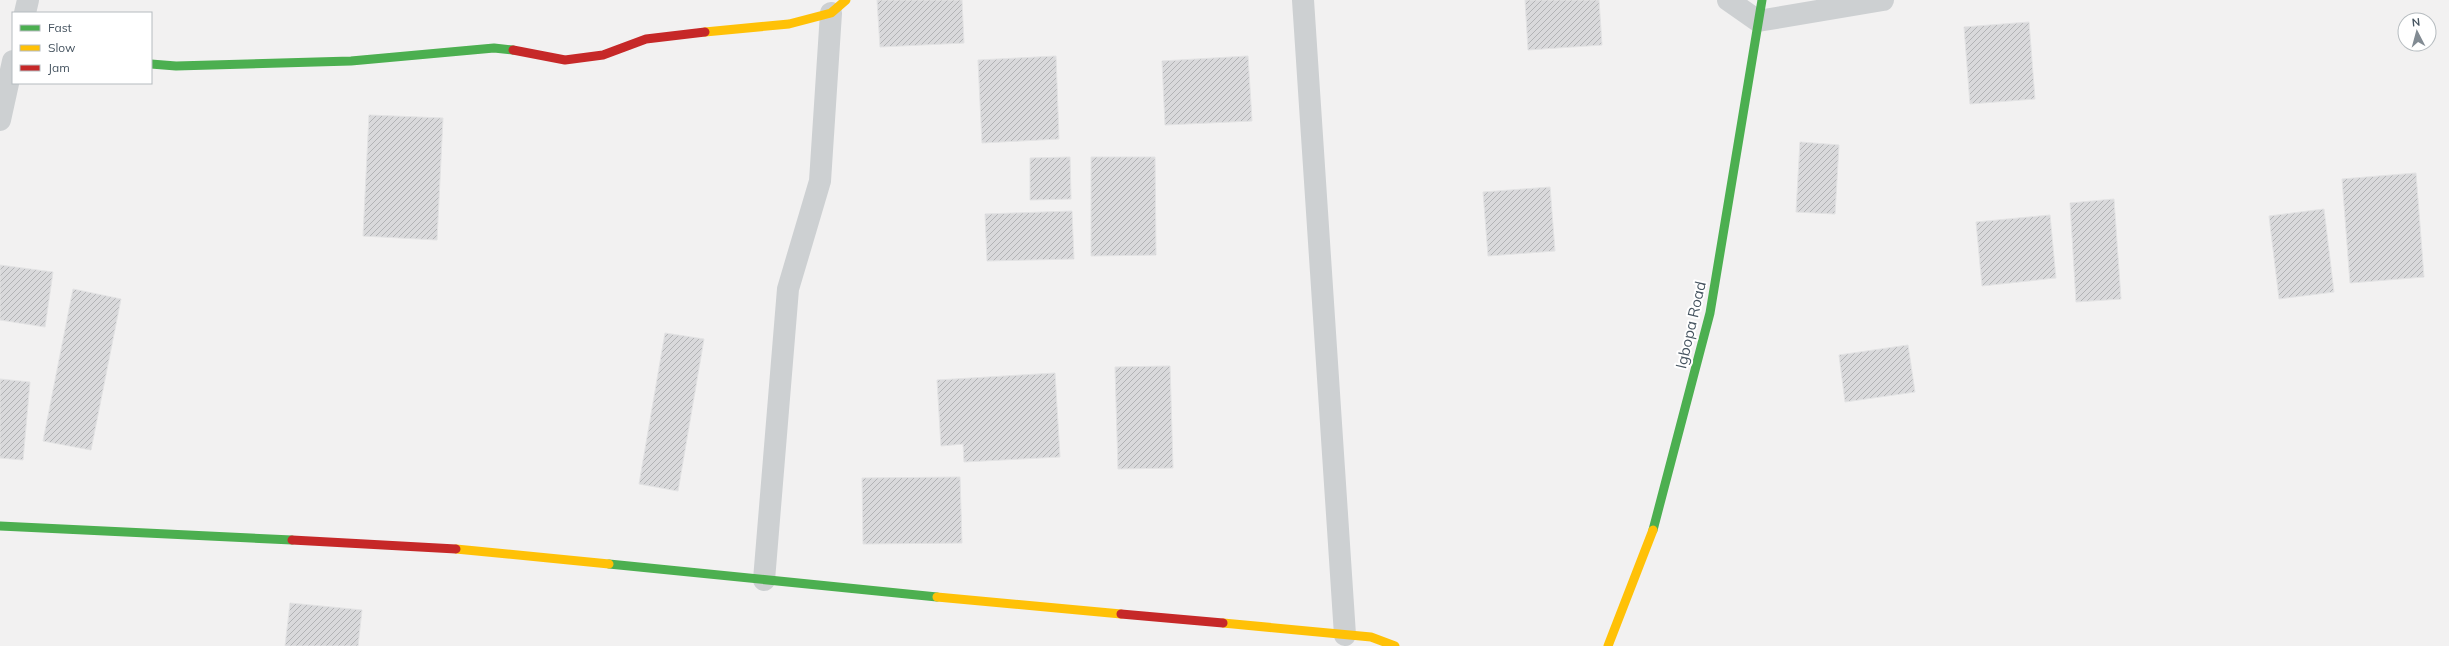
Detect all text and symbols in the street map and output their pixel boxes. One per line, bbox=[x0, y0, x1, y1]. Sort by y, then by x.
legend bbox=[12, 12, 152, 84]
north arrow bbox=[2397, 12, 2437, 52]
text: N bbox=[2411, 15, 2421, 29]
text: Fast bbox=[48, 20, 72, 35]
text: Slow bbox=[48, 40, 76, 55]
text: Jam bbox=[48, 60, 70, 75]
street label: Igbopa Road bbox=[1671, 279, 1710, 370]

